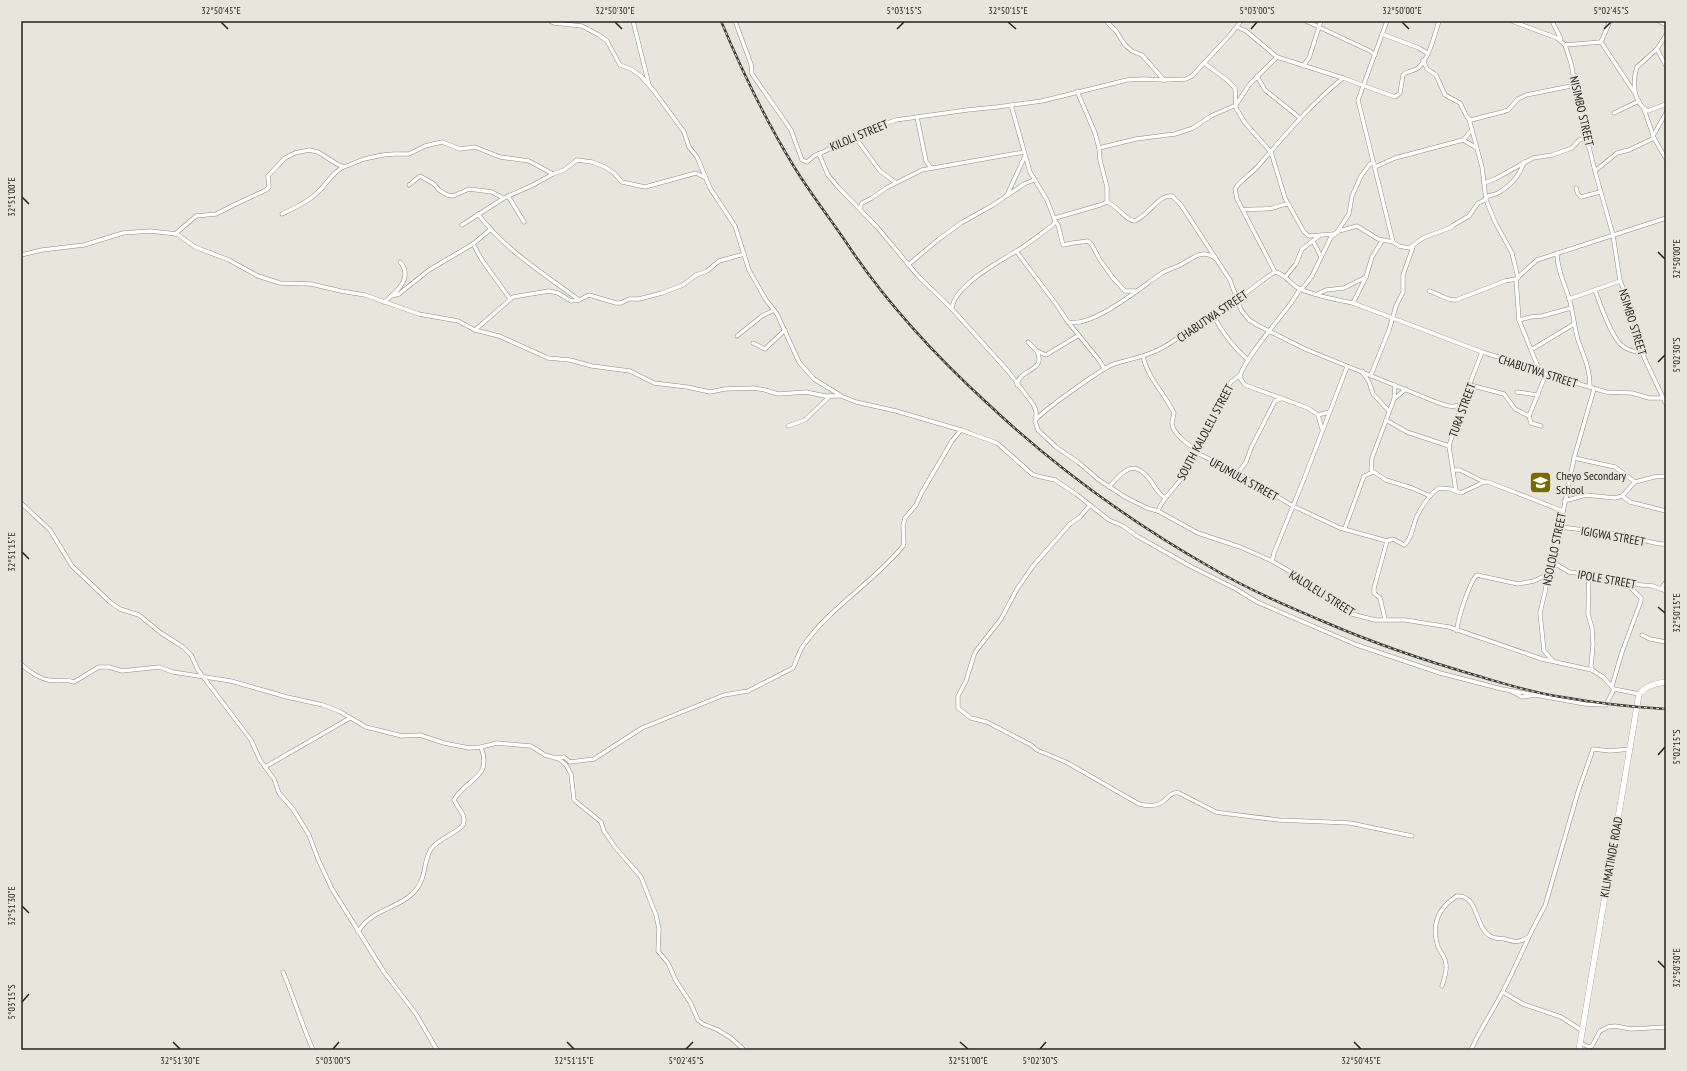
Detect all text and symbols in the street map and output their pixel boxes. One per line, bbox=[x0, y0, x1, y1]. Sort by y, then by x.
text: 32°50'45"E bbox=[201, 4, 241, 17]
text: 32°50'30"E bbox=[595, 4, 635, 17]
text: 5°03'15"S bbox=[887, 4, 921, 17]
text: 32°50'15"E bbox=[988, 4, 1028, 17]
text: 5°03'00"S bbox=[1240, 4, 1274, 17]
text: 32°50'00"E bbox=[1382, 4, 1422, 17]
text: 5°02'45"S bbox=[1594, 4, 1628, 17]
street label: NISIMBO STREET bbox=[1567, 74, 1597, 148]
street label: KILOLI STREET bbox=[828, 116, 891, 154]
text: 32°51'00"E bbox=[5, 177, 18, 217]
text: 32°50'00"E bbox=[1670, 239, 1683, 279]
street label: CHABUTWA STREET bbox=[1174, 286, 1251, 345]
street label: NSIMBO STREET bbox=[1616, 287, 1650, 358]
text: 5°02'30"S bbox=[1670, 338, 1683, 372]
street label: CHABUTWA STREET bbox=[1497, 351, 1580, 391]
street label: TURA STREET bbox=[1445, 380, 1479, 439]
street label: SOUTH KALOLELI STREET bbox=[1173, 381, 1237, 483]
street label: UFUMULA STREET bbox=[1207, 454, 1281, 504]
place label: Cheyo Secondary School bbox=[1556, 468, 1627, 497]
school or university icon: Cheyo Secondary School bbox=[1527, 469, 1553, 495]
street label: NSOLOLO STREET bbox=[1539, 510, 1569, 587]
street label: IGIGWA STREET bbox=[1580, 523, 1647, 549]
text: 32°51'15"E bbox=[5, 532, 18, 572]
street label: IPOLE STREET bbox=[1577, 566, 1638, 592]
street label: KALOLELI STREET bbox=[1286, 567, 1358, 619]
text: 32°50'15"E bbox=[1670, 593, 1683, 633]
text: 5°02'15"S bbox=[1670, 730, 1683, 764]
street label: KILIMATINDE ROAD bbox=[1597, 816, 1625, 898]
text: 32°51'30"E bbox=[5, 886, 18, 926]
text: 32°50'30"E bbox=[1670, 948, 1683, 988]
text: 5°03'15"S bbox=[5, 985, 18, 1019]
text: 32°51'30"E bbox=[160, 1054, 200, 1067]
text: 5°03'00"S bbox=[316, 1054, 350, 1067]
text: 32°51'15"E bbox=[554, 1054, 594, 1067]
text: 5°02'45"S bbox=[669, 1054, 703, 1067]
text: 32°51'00"E bbox=[948, 1054, 988, 1067]
text: 5°02'30"S bbox=[1023, 1054, 1057, 1067]
text: 32°50'45"E bbox=[1341, 1054, 1381, 1067]

